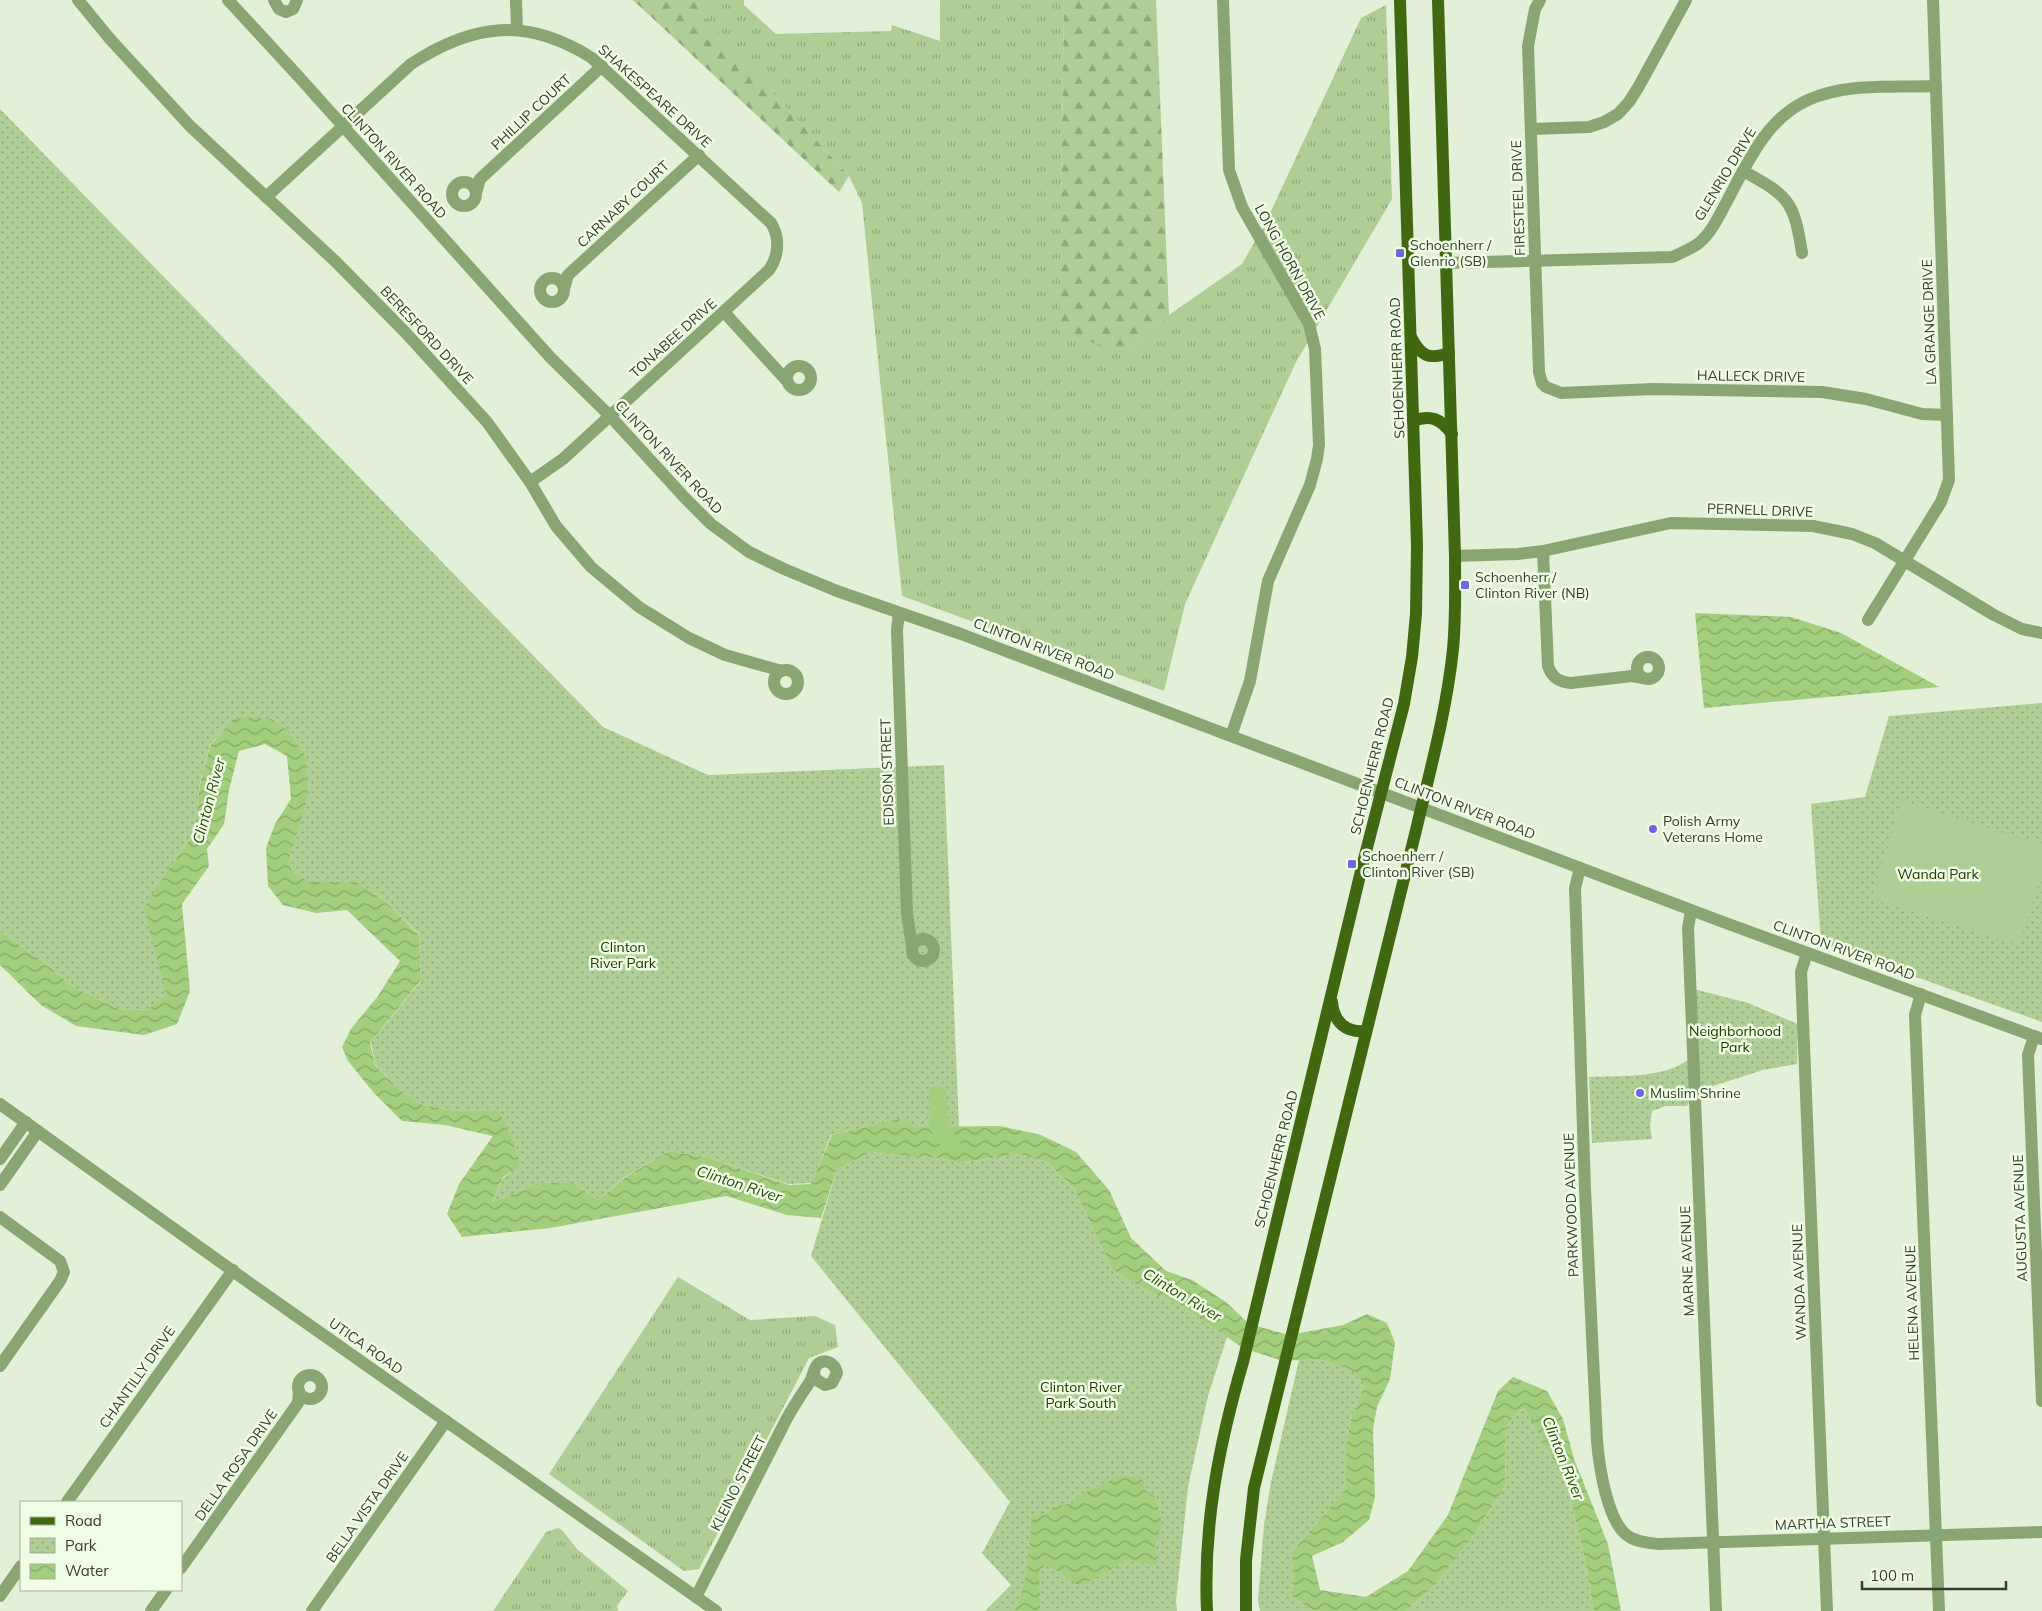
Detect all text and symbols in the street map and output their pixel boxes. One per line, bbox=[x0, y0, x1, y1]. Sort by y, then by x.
street label: SHAKESPEARE DRIVE bbox=[595, 40, 715, 152]
street label: PHILLIP COURT bbox=[487, 70, 575, 154]
street label: CLINTON RIVER ROAD bbox=[337, 99, 451, 223]
street label: GLENRIO DRIVE bbox=[1690, 124, 1760, 224]
street label: FIRESTEEL DRIVE bbox=[1507, 140, 1529, 256]
street label: CARNABY COURT bbox=[573, 156, 673, 251]
street label: LONG HORN DRIVE bbox=[1251, 201, 1329, 323]
place label: Schoenherr / Glenrio (SB) bbox=[1410, 236, 1492, 270]
marker: Schoenherr / Glenrio (SB) bbox=[1394, 247, 1406, 259]
street label: LA GRANGE DRIVE bbox=[1918, 259, 1940, 385]
street label: BERESFORD DRIVE bbox=[377, 282, 477, 388]
street label: TONABEE DRIVE bbox=[626, 294, 720, 382]
street label: SCHOENHERR ROAD bbox=[1386, 297, 1408, 439]
street label: HALLECK DRIVE bbox=[1697, 366, 1805, 386]
street label: CLINTON RIVER ROAD bbox=[611, 396, 727, 518]
street label: PERNELL DRIVE bbox=[1707, 499, 1813, 521]
place label: Schoenherr / Clinton River (NB) bbox=[1475, 568, 1590, 602]
marker: Schoenherr / Clinton River (NB) bbox=[1459, 579, 1471, 591]
street label: CLINTON RIVER ROAD bbox=[971, 614, 1117, 684]
street label: SCHOENHERR ROAD bbox=[1346, 695, 1398, 837]
street label: EDISON STREET bbox=[876, 718, 898, 826]
water label: Clinton River bbox=[188, 755, 229, 846]
street label: CLINTON RIVER ROAD bbox=[1392, 773, 1538, 843]
place label: Polish Army Veterans Home bbox=[1663, 812, 1763, 846]
marker: Polish Army Veterans Home bbox=[1647, 823, 1659, 835]
place label: Schoenherr / Clinton River (SB) bbox=[1362, 847, 1475, 881]
marker: Schoenherr / Clinton River (SB) bbox=[1346, 858, 1358, 870]
park label: Wanda Park bbox=[1897, 865, 1979, 883]
street label: CLINTON RIVER ROAD bbox=[1771, 916, 1917, 984]
park label: Clinton River Park bbox=[590, 938, 657, 972]
park label: Neighborhood Park bbox=[1689, 1022, 1781, 1056]
place label: Muslim Shrine bbox=[1650, 1084, 1741, 1102]
marker: Muslim Shrine bbox=[1634, 1087, 1646, 1099]
street label: SCHOENHERR ROAD bbox=[1250, 1088, 1302, 1230]
street label: PARKWOOD AVENUE bbox=[1559, 1133, 1583, 1277]
street label: AUGUSTA AVENUE bbox=[2009, 1154, 2031, 1282]
water label: Clinton River bbox=[694, 1161, 784, 1206]
street label: MARNE AVENUE bbox=[1676, 1205, 1698, 1317]
street label: WANDA AVENUE bbox=[1788, 1224, 1810, 1340]
street label: HELENA AVENUE bbox=[1901, 1245, 1923, 1361]
water label: Clinton River bbox=[1140, 1264, 1225, 1326]
street label: UTICA ROAD bbox=[325, 1314, 407, 1378]
street label: CHANTILLY DRIVE bbox=[95, 1322, 179, 1432]
park label: Clinton River Park South bbox=[1040, 1378, 1123, 1412]
street label: DELLA ROSA DRIVE bbox=[191, 1406, 281, 1524]
water label: Clinton River bbox=[1538, 1413, 1589, 1503]
street label: KLEINO STREET bbox=[706, 1432, 770, 1534]
street label: BELLA VISTA DRIVE bbox=[322, 1448, 412, 1566]
legend bbox=[20, 1501, 182, 1591]
text: Road bbox=[65, 1511, 102, 1530]
street label: MARTHA STREET bbox=[1775, 1512, 1892, 1534]
text: Park bbox=[65, 1536, 97, 1555]
scale bar bbox=[1862, 1558, 2006, 1590]
text: Water bbox=[65, 1561, 109, 1580]
text: 100 m bbox=[1870, 1566, 1914, 1585]

